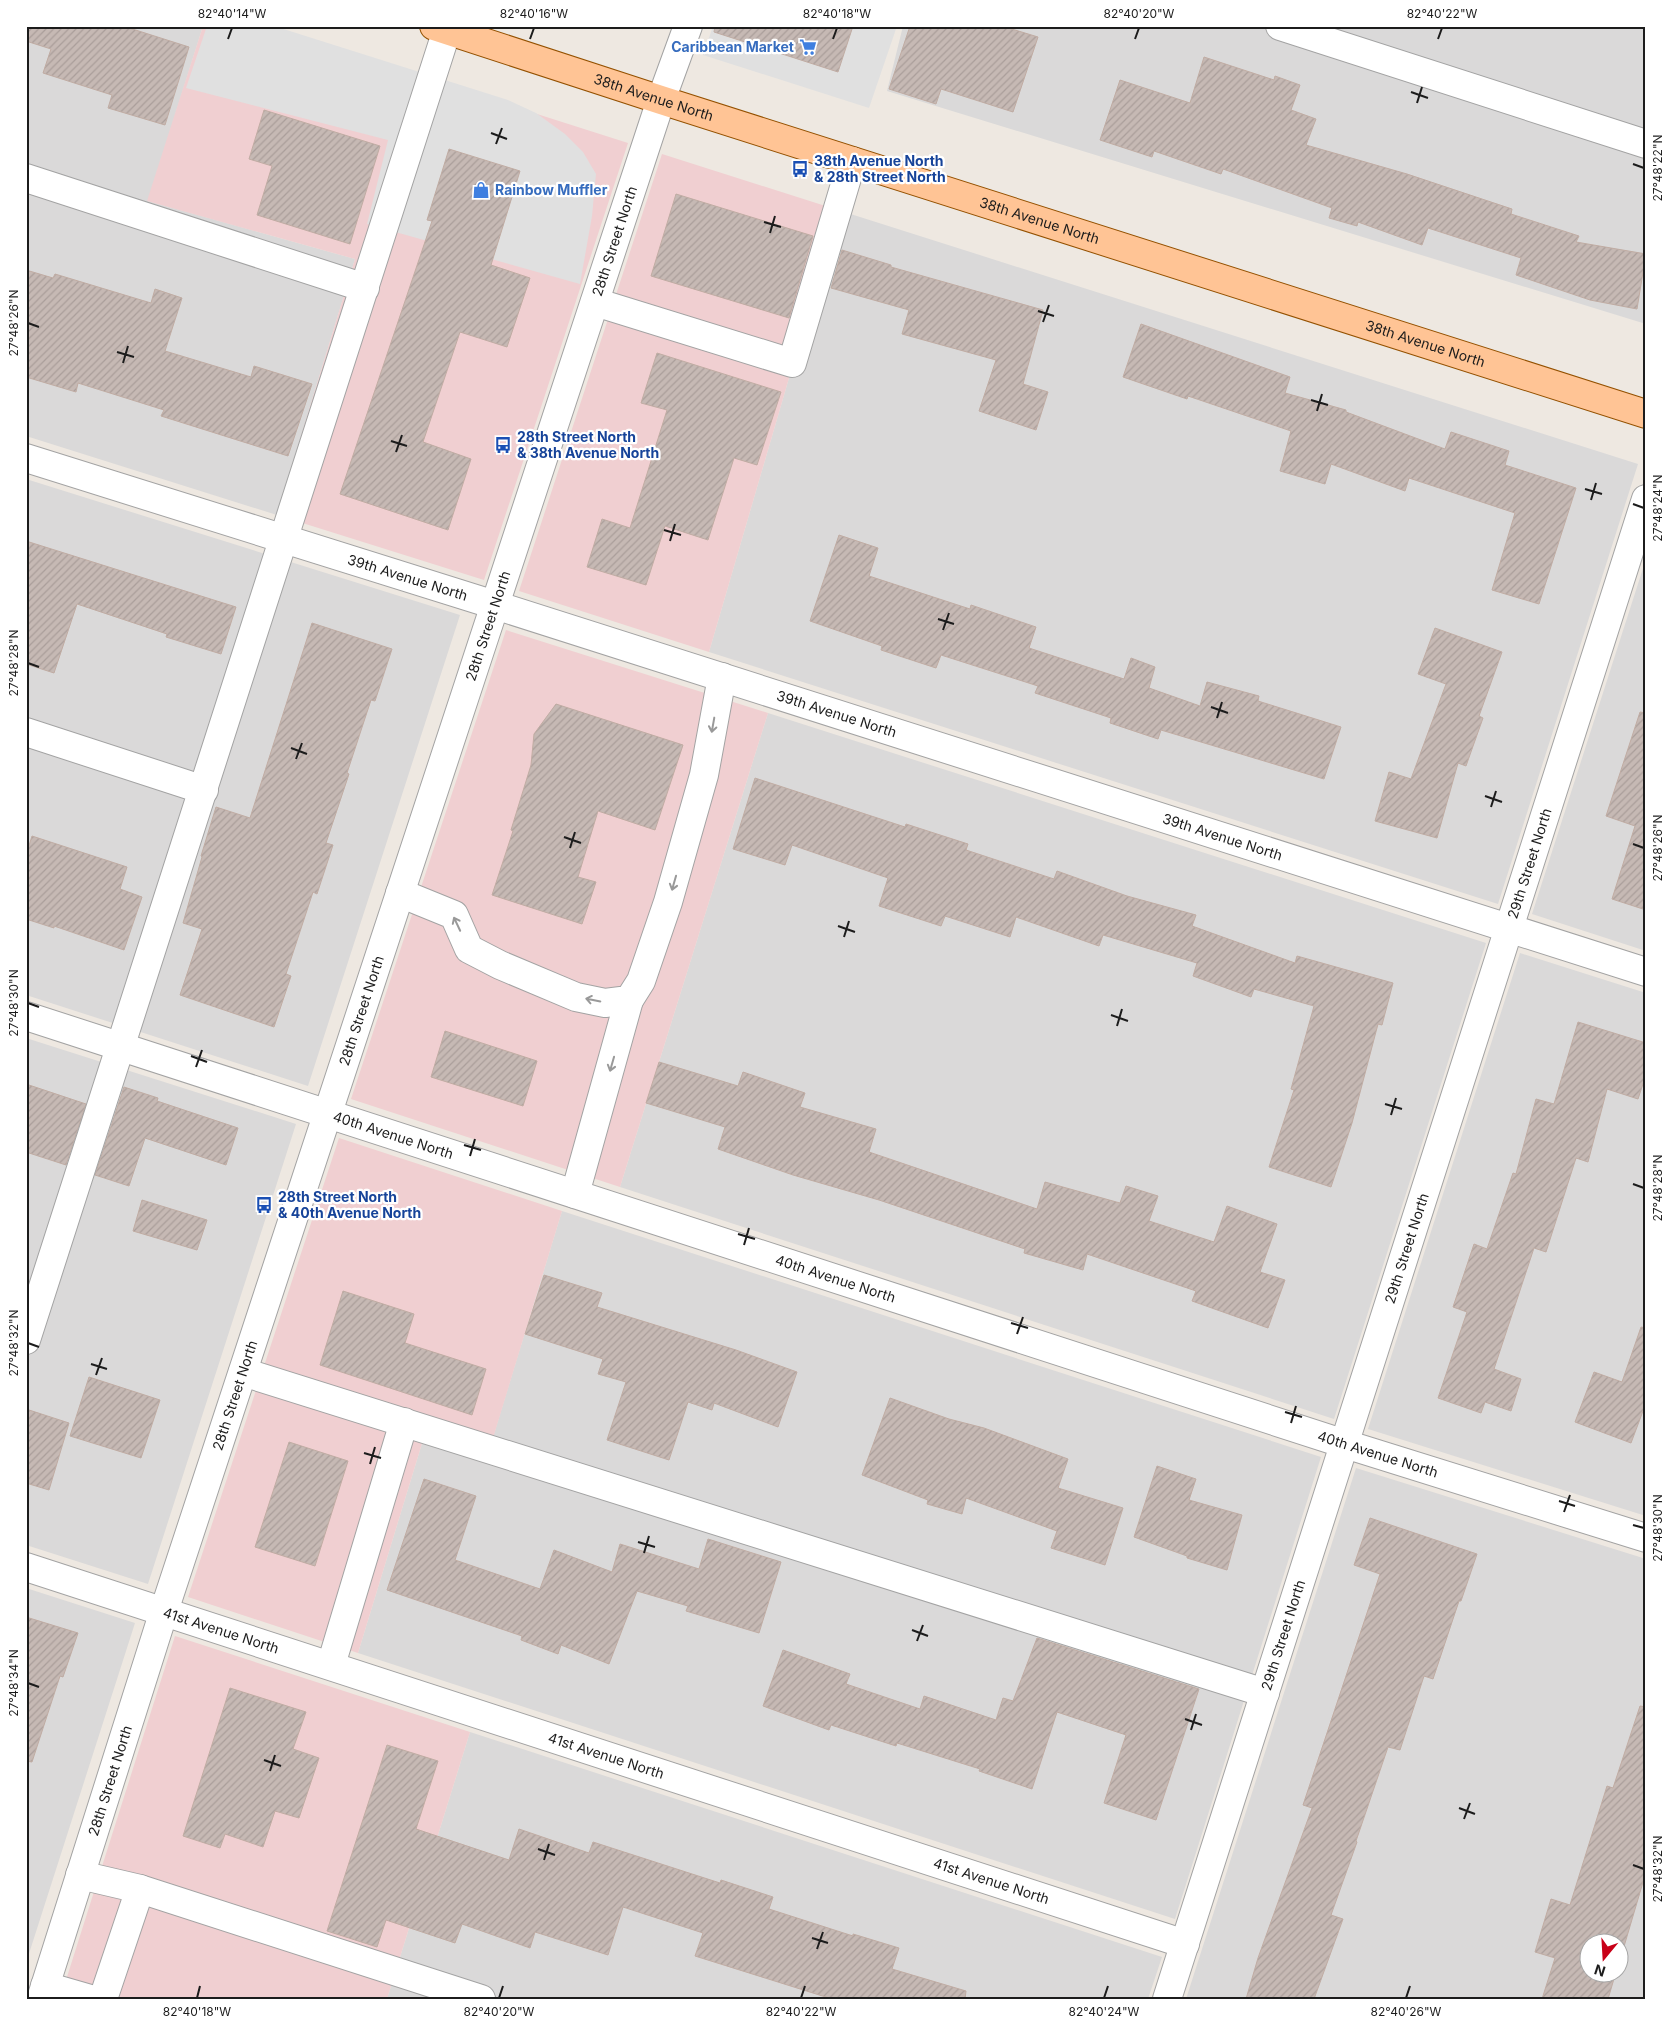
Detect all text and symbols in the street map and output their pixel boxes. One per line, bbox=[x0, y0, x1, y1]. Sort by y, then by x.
text: 82°40'14"W bbox=[198, 6, 266, 21]
text: 82°40'16"W bbox=[500, 6, 568, 21]
text: 82°40'18"W bbox=[803, 6, 871, 21]
text: 82°40'20"W bbox=[1104, 6, 1175, 21]
text: 82°40'22"W bbox=[1407, 6, 1477, 21]
supermarket icon: Caribbean Market bbox=[798, 37, 818, 57]
place label: Caribbean Market bbox=[671, 38, 794, 55]
street label: 38th Avenue North bbox=[592, 70, 716, 124]
text: 27°48'22"N bbox=[1650, 134, 1665, 202]
place label: 38th Avenue North & 28th Street North bbox=[814, 152, 946, 185]
bus stop icon: 38th Avenue North & 28th Street North bbox=[790, 159, 810, 179]
shop icon: Rainbow Muffler bbox=[471, 180, 491, 200]
place label: Rainbow Muffler bbox=[495, 181, 608, 198]
street label: 28th Street North bbox=[588, 184, 640, 298]
street label: 38th Avenue North bbox=[978, 193, 1102, 247]
text: 27°48'26"N bbox=[6, 289, 21, 357]
street label: 38th Avenue North bbox=[1364, 316, 1487, 370]
place label: 28th Street North & 38th Avenue North bbox=[517, 428, 659, 461]
bus stop icon: 28th Street North & 38th Avenue North bbox=[493, 435, 513, 455]
text: 27°48'24"N bbox=[1650, 474, 1665, 542]
street label: 39th Avenue North bbox=[346, 550, 470, 604]
street label: 28th Street North bbox=[462, 569, 514, 683]
text: 27°48'28"N bbox=[6, 629, 21, 697]
street label: 39th Avenue North bbox=[775, 686, 899, 740]
one-way arrow bbox=[707, 717, 717, 733]
street label: 29th Street North bbox=[1504, 806, 1555, 921]
street label: 39th Avenue North bbox=[1161, 809, 1285, 864]
text: 27°48'26"N bbox=[1650, 814, 1665, 882]
one-way arrow bbox=[668, 874, 678, 890]
one-way arrow bbox=[452, 917, 462, 932]
street label: 28th Street North bbox=[335, 953, 387, 1068]
text: 27°48'30"N bbox=[6, 969, 21, 1037]
one-way arrow bbox=[585, 995, 601, 1004]
one-way arrow bbox=[606, 1055, 616, 1071]
street label: 40th Avenue North bbox=[331, 1107, 456, 1162]
text: 27°48'28"N bbox=[1650, 1154, 1665, 1222]
place label: 28th Street North & 40th Avenue North bbox=[278, 1188, 421, 1221]
street label: 29th Street North bbox=[1381, 1191, 1432, 1306]
bus stop icon: 28th Street North & 40th Avenue North bbox=[254, 1195, 274, 1215]
street label: 40th Avenue North bbox=[773, 1251, 898, 1306]
text: 27°48'32"N bbox=[6, 1309, 21, 1377]
street label: 28th Street North bbox=[208, 1338, 260, 1452]
street label: 40th Avenue North bbox=[1316, 1427, 1440, 1481]
text: 27°48'30"N bbox=[1650, 1494, 1665, 1562]
street label: 29th Street North bbox=[1257, 1578, 1308, 1692]
street label: 41st Avenue North bbox=[161, 1603, 281, 1657]
text: 27°48'34"N bbox=[6, 1649, 21, 1717]
street label: 28th Street North bbox=[84, 1723, 135, 1838]
street label: 41st Avenue North bbox=[546, 1728, 666, 1782]
text: 27°48'32"N bbox=[1650, 1835, 1665, 1903]
street label: 41st Avenue North bbox=[931, 1854, 1051, 1907]
north arrow bbox=[1580, 1932, 1630, 1982]
text: N bbox=[1592, 1961, 1608, 1981]
text: 82°40'18"W bbox=[163, 2004, 231, 2019]
text: 82°40'20"W bbox=[464, 2004, 535, 2019]
text: 82°40'22"W bbox=[766, 2004, 836, 2019]
text: 82°40'24"W bbox=[1069, 2004, 1140, 2019]
text: 82°40'26"W bbox=[1371, 2004, 1442, 2019]

